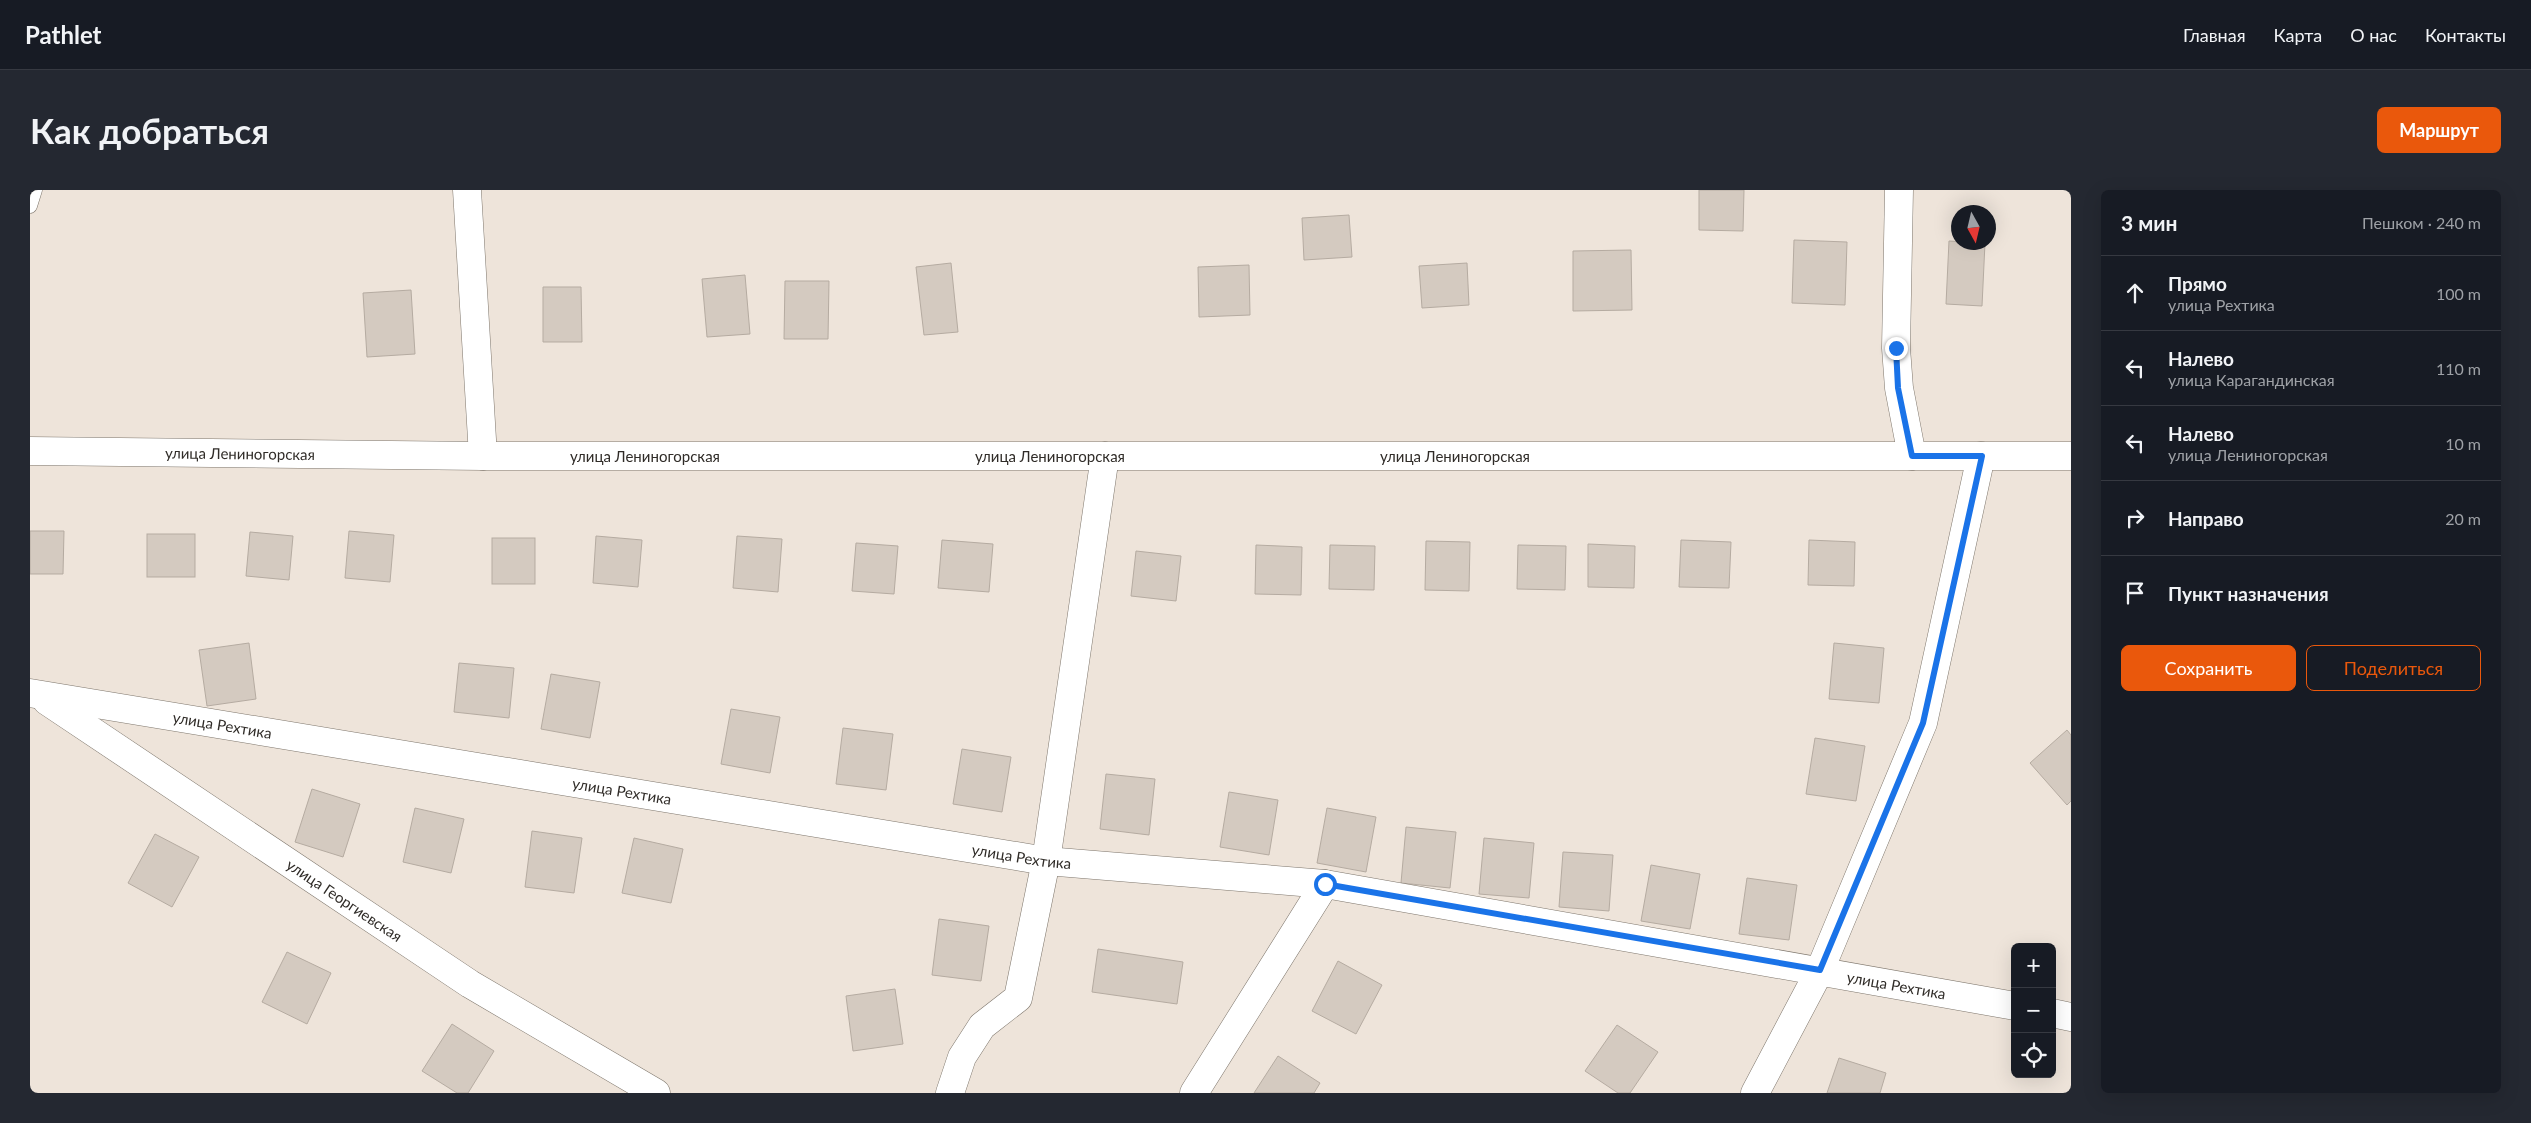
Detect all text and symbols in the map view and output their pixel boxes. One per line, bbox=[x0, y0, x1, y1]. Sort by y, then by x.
text: Pathlet bbox=[25, 20, 102, 49]
text: Главная bbox=[2183, 24, 2246, 46]
text: Карта bbox=[2274, 24, 2322, 46]
text: О нас bbox=[2350, 24, 2397, 46]
text: Контакты bbox=[2425, 24, 2506, 46]
button: Маршрут bbox=[2377, 107, 2501, 153]
text: Как добраться bbox=[30, 109, 269, 151]
north arrow bbox=[1951, 205, 1996, 250]
text: 3 мин bbox=[2121, 210, 2178, 235]
text: Пешком · 240 m bbox=[2362, 213, 2481, 232]
text: Прямо bbox=[2168, 272, 2227, 295]
icon: ahead bbox=[2121, 279, 2149, 307]
text: 100 m bbox=[2436, 284, 2481, 303]
text: улица Рехтика bbox=[2168, 295, 2275, 314]
route end bbox=[1885, 337, 1908, 360]
text: Налево bbox=[2168, 347, 2234, 370]
icon: left bbox=[2121, 354, 2149, 382]
text: 110 m bbox=[2436, 359, 2481, 378]
text: улица Карагандинская bbox=[2168, 370, 2335, 389]
text: Налево bbox=[2168, 422, 2234, 445]
icon: left bbox=[2121, 429, 2149, 457]
text: 10 m bbox=[2445, 434, 2481, 453]
street label: улица Лениногорская bbox=[165, 443, 315, 463]
text: улица Лениногорская bbox=[2168, 445, 2328, 464]
street label: улица Лениногорская bbox=[570, 447, 720, 465]
street label: улица Лениногорская bbox=[975, 447, 1125, 465]
street label: улица Лениногорская bbox=[1380, 447, 1530, 465]
icon: right bbox=[2121, 504, 2149, 532]
text: Направо bbox=[2168, 507, 2244, 530]
text: 20 m bbox=[2445, 509, 2481, 528]
icon: arrive bbox=[2121, 579, 2149, 607]
text: Пункт назначения bbox=[2168, 582, 2329, 605]
button: Сохранить bbox=[2121, 645, 2296, 691]
button: Поделиться bbox=[2306, 645, 2481, 691]
street label: улица Рехтика bbox=[171, 708, 273, 742]
street label: улица Рехтика bbox=[571, 774, 673, 808]
street label: улица Рехтика bbox=[971, 840, 1072, 872]
street label: улица Георгиевская bbox=[283, 855, 406, 945]
route start bbox=[1314, 873, 1337, 896]
map controls bbox=[2011, 943, 2056, 1078]
button: + bbox=[2011, 943, 2056, 988]
street label: улица Рехтика bbox=[1845, 967, 1947, 1003]
button: − bbox=[2011, 988, 2056, 1033]
button: locate bbox=[2011, 1033, 2056, 1078]

